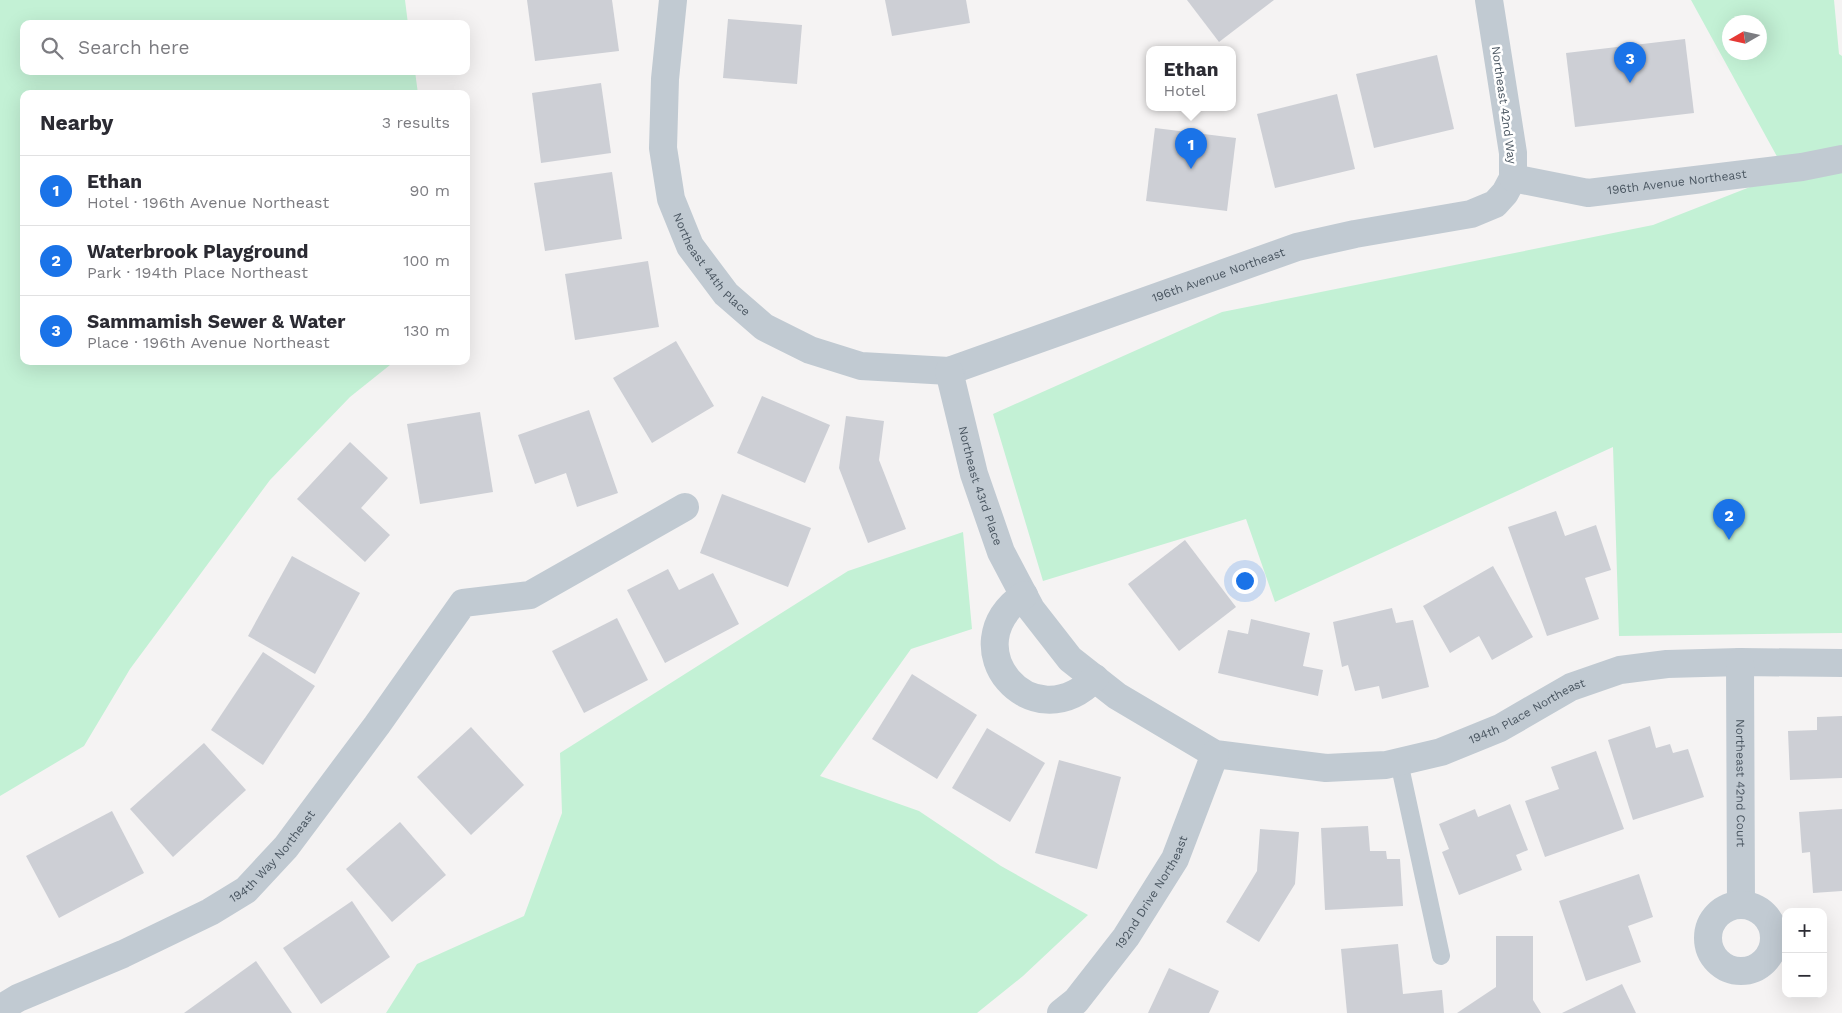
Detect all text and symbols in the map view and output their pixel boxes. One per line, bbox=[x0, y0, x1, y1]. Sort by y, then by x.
north arrow bbox=[1722, 15, 1767, 60]
search box bbox=[20, 20, 470, 75]
icon: search bbox=[38, 34, 66, 62]
text: Search here bbox=[78, 36, 189, 59]
pin: 3 bbox=[1614, 42, 1646, 83]
street label: Northeast 42nd Way bbox=[1489, 45, 1519, 166]
popup bbox=[1146, 46, 1236, 111]
text: Ethan bbox=[1164, 58, 1218, 81]
text: Hotel bbox=[1164, 81, 1205, 100]
text: Nearby bbox=[40, 110, 113, 135]
text: 3 results bbox=[382, 113, 450, 132]
pin: 1 bbox=[1175, 128, 1207, 169]
street label: 196th Avenue Northeast bbox=[1606, 167, 1747, 198]
text: Ethan bbox=[87, 170, 142, 193]
text: 1 bbox=[53, 181, 59, 200]
text: 90 m bbox=[409, 181, 450, 200]
text: Hotel · 196th Avenue Northeast bbox=[87, 193, 329, 212]
street label: Northeast 44th Place bbox=[670, 211, 753, 319]
text: Waterbrook Playground bbox=[87, 240, 309, 263]
street label: 196th Avenue Northeast bbox=[1150, 245, 1287, 305]
text: 2 bbox=[51, 251, 61, 270]
text: 100 m bbox=[403, 251, 450, 270]
text: Park · 194th Place Northeast bbox=[87, 263, 308, 282]
text: Sammamish Sewer & Water bbox=[87, 310, 346, 333]
text: 3 bbox=[51, 321, 61, 340]
text: 130 m bbox=[404, 321, 450, 340]
text: Place · 196th Avenue Northeast bbox=[87, 333, 330, 352]
street label: Northeast 43rd Place bbox=[956, 425, 1005, 547]
pin: 2 bbox=[1713, 499, 1745, 540]
your location bbox=[1232, 568, 1258, 594]
street label: 194th Place Northeast bbox=[1467, 676, 1587, 747]
street label: Northeast 42nd Court bbox=[1733, 719, 1748, 847]
street label: 194th Way Northeast bbox=[227, 807, 318, 906]
street label: 192nd Drive Northeast bbox=[1112, 834, 1190, 952]
map controls bbox=[1782, 908, 1827, 998]
button: + bbox=[1782, 908, 1827, 953]
button: − bbox=[1782, 953, 1827, 998]

